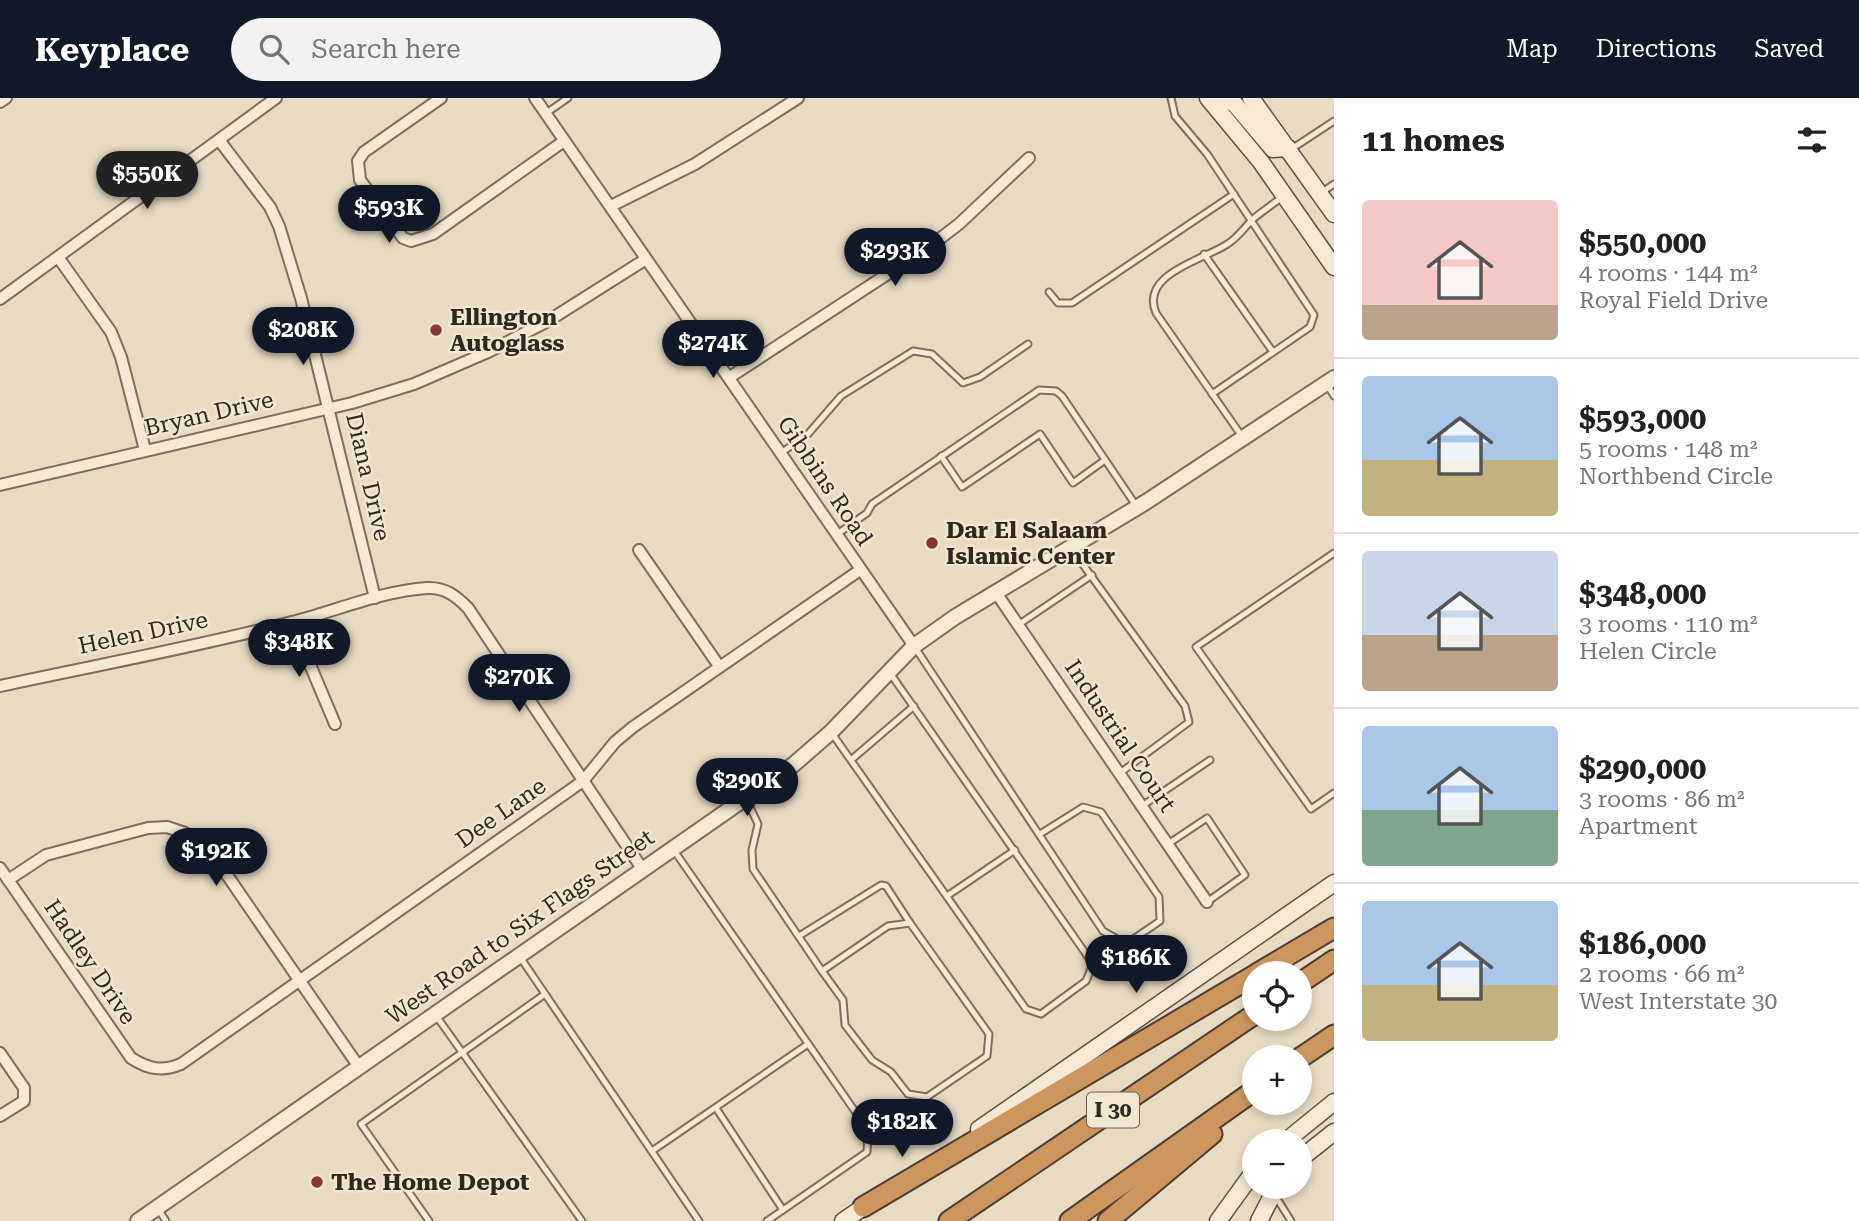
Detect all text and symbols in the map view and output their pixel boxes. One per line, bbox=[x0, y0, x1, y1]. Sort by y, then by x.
search box bbox=[231, 18, 721, 81]
text: Keyplace bbox=[35, 30, 189, 69]
icon: search bbox=[255, 30, 293, 68]
text: Search here bbox=[311, 34, 460, 64]
text: Map bbox=[1506, 35, 1558, 63]
text: Directions bbox=[1596, 35, 1716, 63]
text: Saved bbox=[1754, 35, 1824, 63]
icon: filters bbox=[1793, 121, 1831, 159]
text: 11 homes bbox=[1362, 123, 1505, 158]
pin: $550K bbox=[98, 152, 196, 211]
text: $550K bbox=[112, 160, 182, 187]
pin: $593K bbox=[340, 186, 438, 245]
text: $593K bbox=[354, 194, 424, 221]
text: $550,000 bbox=[1579, 225, 1706, 260]
pin: $293K bbox=[846, 228, 944, 288]
icon: home bbox=[1418, 228, 1502, 312]
text: $293K bbox=[860, 237, 930, 264]
text: 4 rooms · 144 m² bbox=[1579, 260, 1757, 287]
text: Royal Field Drive bbox=[1579, 287, 1768, 314]
place label: Ellington Autoglass bbox=[450, 304, 565, 357]
pin: $208K bbox=[254, 308, 352, 367]
text: $208K bbox=[268, 316, 338, 343]
pin: $274K bbox=[664, 320, 762, 380]
marker: Ellington Autoglass bbox=[428, 322, 444, 338]
text: $274K bbox=[678, 329, 748, 356]
street label: Bryan Drive bbox=[142, 386, 276, 442]
text: $593,000 bbox=[1579, 401, 1706, 436]
icon: home bbox=[1418, 404, 1502, 488]
street label: Diana Drive bbox=[340, 410, 396, 544]
street label: Gibbins Road bbox=[772, 411, 878, 551]
text: 5 rooms · 148 m² bbox=[1579, 436, 1757, 463]
text: Northbend Circle bbox=[1579, 463, 1773, 490]
place label: Dar El Salaam Islamic Center bbox=[946, 517, 1115, 570]
marker: Dar El Salaam Islamic Center bbox=[924, 535, 940, 551]
text: $348,000 bbox=[1579, 576, 1706, 611]
icon: home bbox=[1418, 579, 1502, 663]
street label: Helen Drive bbox=[76, 606, 210, 660]
text: 3 rooms · 110 m² bbox=[1579, 611, 1757, 638]
pin: $348K bbox=[250, 620, 348, 679]
text: $348K bbox=[264, 628, 334, 655]
text: Helen Circle bbox=[1579, 638, 1717, 665]
pin: $270K bbox=[470, 654, 568, 714]
street label: Industrial Court bbox=[1059, 655, 1181, 818]
text: $270K bbox=[484, 663, 554, 690]
text: $290,000 bbox=[1579, 751, 1706, 786]
icon: home bbox=[1418, 754, 1502, 838]
pin: $290K bbox=[698, 758, 796, 818]
text: $290K bbox=[712, 767, 782, 794]
street label: Dee Lane bbox=[451, 772, 551, 854]
text: 3 rooms · 86 m² bbox=[1579, 786, 1745, 813]
text: Apartment bbox=[1579, 813, 1698, 840]
street label: West Road to Six Flags Street bbox=[381, 824, 659, 1030]
pin: $192K bbox=[167, 828, 265, 888]
text: $192K bbox=[181, 837, 251, 864]
street label: Hadley Drive bbox=[38, 894, 142, 1030]
text: $186,000 bbox=[1579, 926, 1706, 961]
icon: home bbox=[1418, 929, 1502, 1013]
pin: $186K bbox=[1087, 936, 1185, 995]
text: $186K bbox=[1101, 944, 1171, 971]
map controls bbox=[1242, 961, 1312, 1199]
button: locate bbox=[1242, 961, 1312, 1031]
text: 2 rooms · 66 m² bbox=[1579, 961, 1745, 988]
text: West Interstate 30 bbox=[1579, 988, 1777, 1015]
button: + bbox=[1242, 1045, 1312, 1115]
road number: I 30 bbox=[1087, 1093, 1139, 1128]
pin: $182K bbox=[853, 1100, 951, 1159]
text: $182K bbox=[867, 1108, 937, 1135]
button: − bbox=[1242, 1129, 1312, 1199]
place label: The Home Depot bbox=[331, 1169, 529, 1196]
marker: The Home Depot bbox=[309, 1174, 325, 1190]

